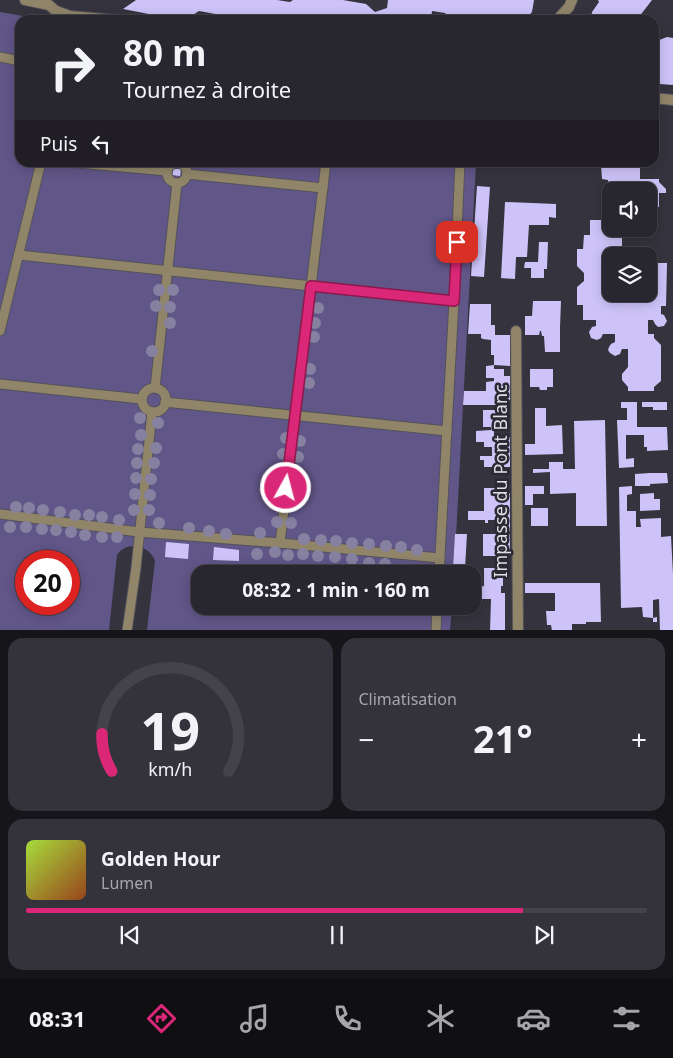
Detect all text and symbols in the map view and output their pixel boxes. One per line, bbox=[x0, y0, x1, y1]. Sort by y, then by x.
text: 80 m bbox=[123, 29, 206, 76]
icon: right bbox=[40, 35, 105, 100]
text: Tournez à droite bbox=[123, 74, 291, 104]
icon: left bbox=[87, 130, 115, 158]
text: Puis bbox=[40, 131, 77, 157]
map controls bbox=[602, 182, 657, 302]
button: sound bbox=[602, 182, 657, 237]
pin bbox=[436, 221, 478, 263]
icon: arrive bbox=[443, 228, 471, 256]
button: layers bbox=[602, 247, 657, 302]
street label: Impasse du Pont Blanc bbox=[488, 384, 512, 578]
position arrow bbox=[259, 461, 311, 513]
speed limit sign: 20 bbox=[15, 550, 80, 615]
text: 08:32 · 1 min · 160 m bbox=[242, 577, 430, 603]
text: Climatisation bbox=[359, 688, 457, 710]
text: 19 bbox=[141, 694, 200, 765]
text: 21° bbox=[473, 712, 533, 764]
text: − bbox=[359, 720, 375, 758]
text: + bbox=[631, 720, 647, 758]
text: km/h bbox=[148, 757, 192, 781]
text: Golden Hour bbox=[101, 846, 220, 872]
text: Lumen bbox=[101, 872, 153, 894]
icon: previous bbox=[116, 921, 144, 949]
icon: pause bbox=[323, 921, 351, 949]
icon: next bbox=[530, 921, 558, 949]
icon: directions bbox=[144, 1001, 179, 1036]
icon: music bbox=[237, 1001, 272, 1036]
icon: phone bbox=[330, 1001, 365, 1036]
icon: climate bbox=[423, 1001, 458, 1036]
icon: car bbox=[516, 1001, 551, 1036]
icon: filters bbox=[609, 1001, 644, 1036]
text: 08:31 bbox=[29, 1003, 86, 1033]

